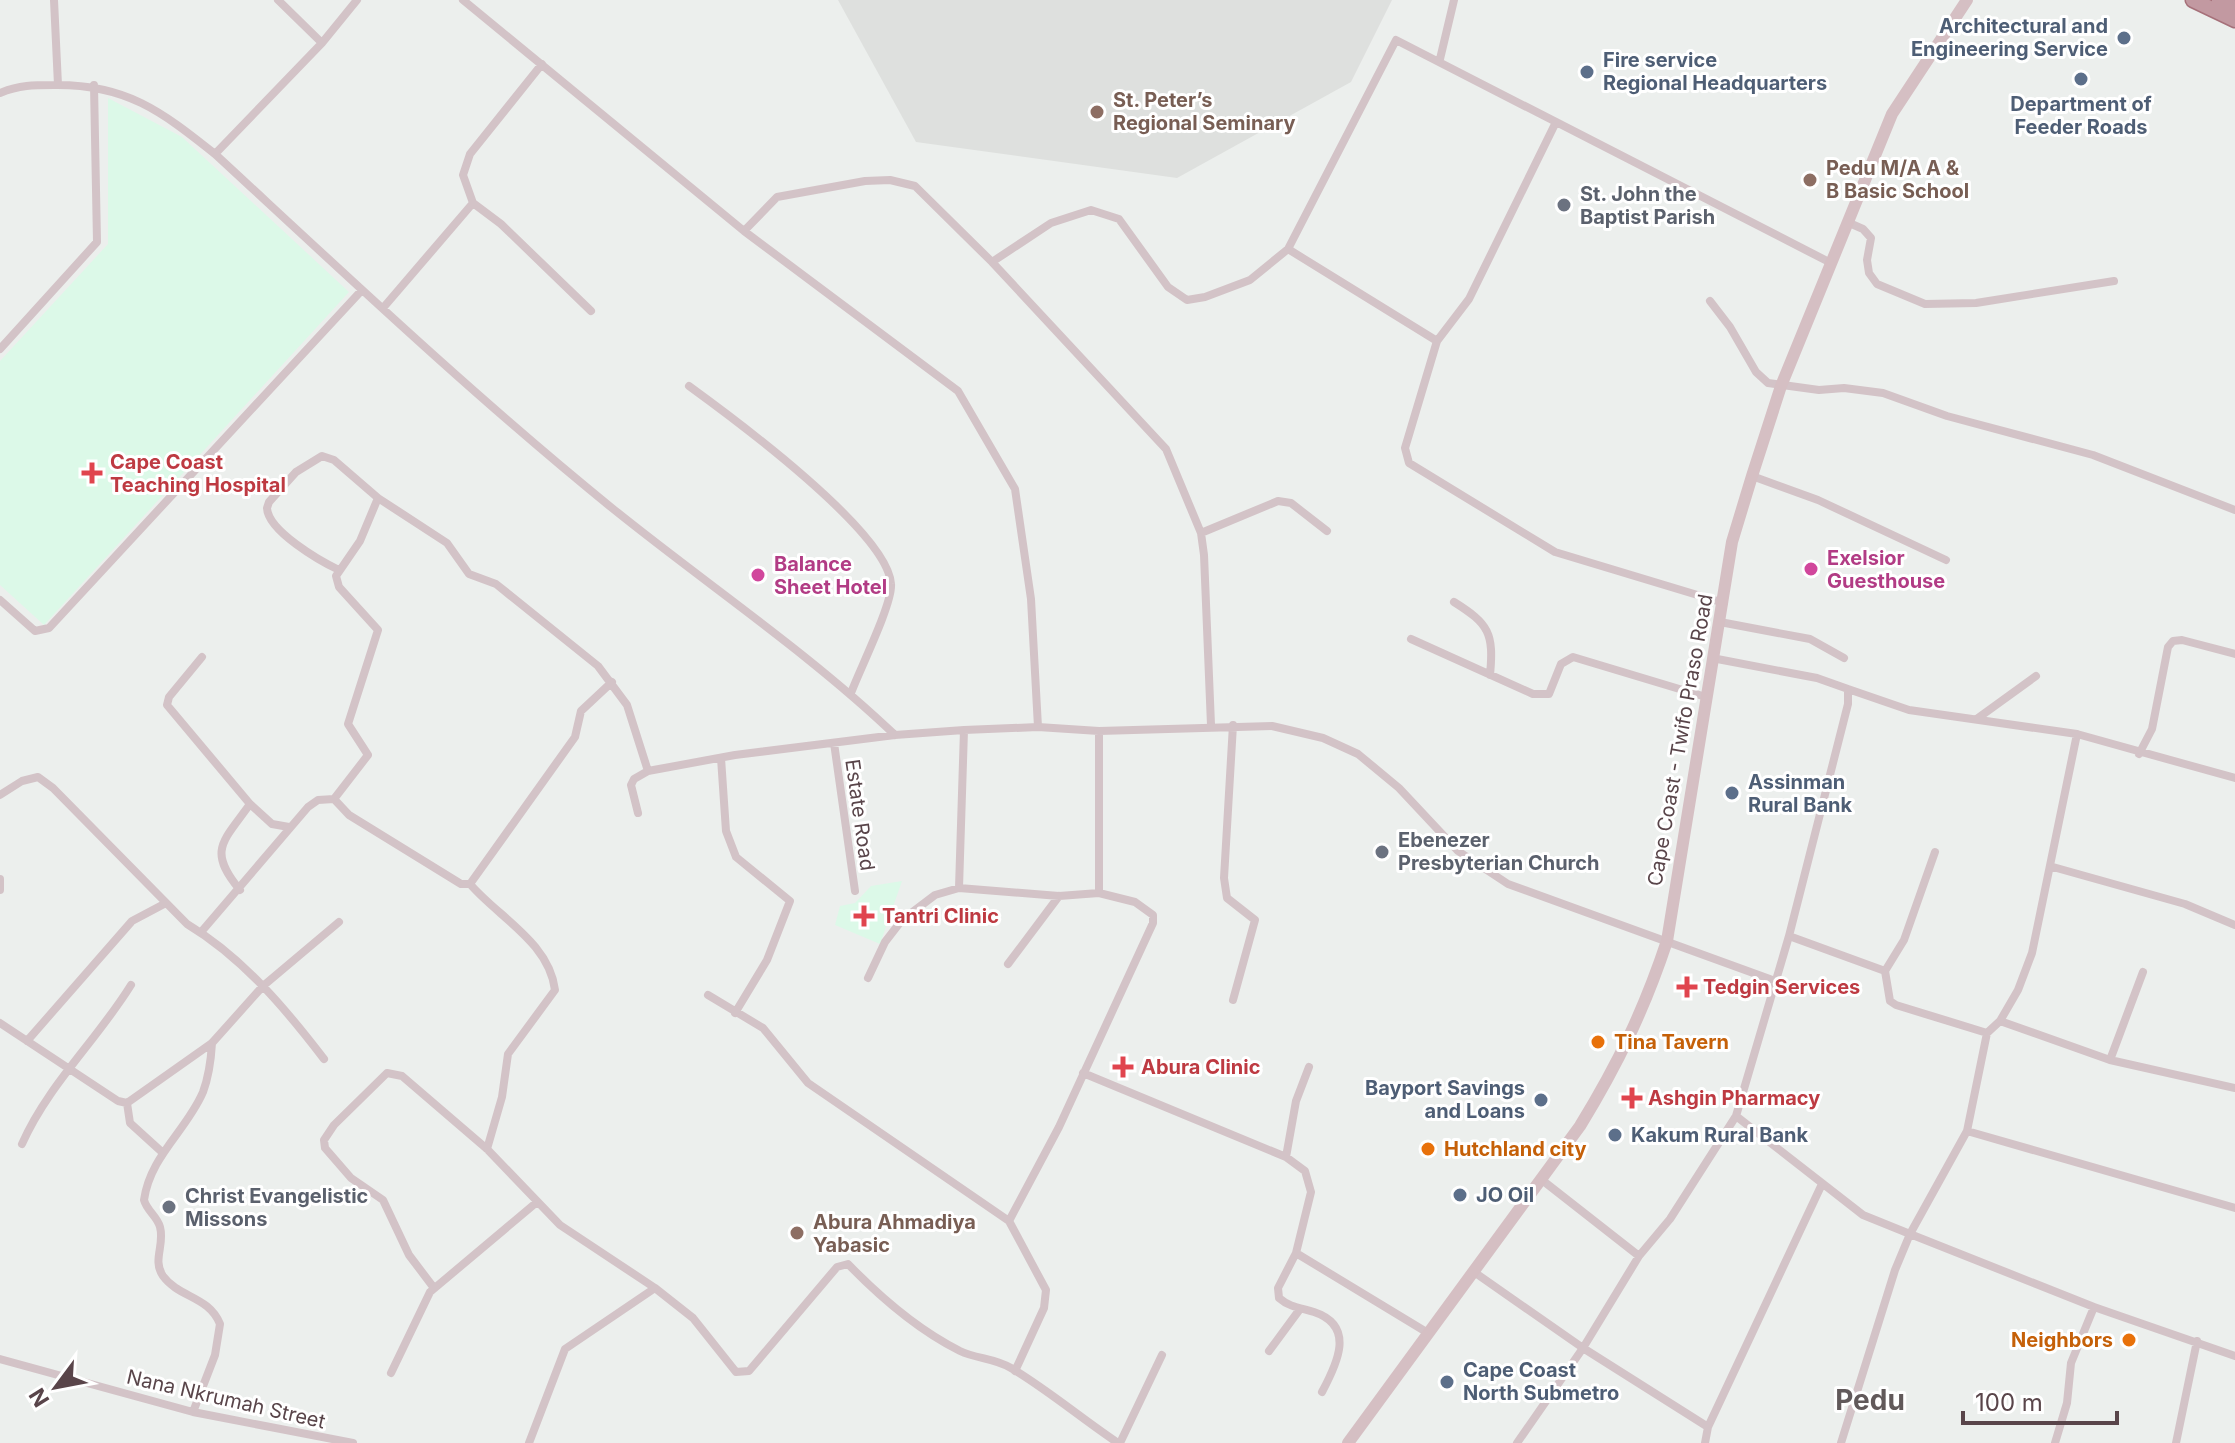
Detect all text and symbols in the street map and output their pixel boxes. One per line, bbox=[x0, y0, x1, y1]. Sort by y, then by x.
place label: Architectural and Engineering Service bbox=[1911, 14, 2108, 61]
marker: Architectural and Engineering Service bbox=[2115, 29, 2133, 47]
place label: Fire service Regional Headquarters bbox=[1603, 48, 1827, 95]
marker: Fire service Regional Headquarters bbox=[1578, 63, 1596, 81]
marker: Department of Feeder Roads bbox=[2072, 70, 2090, 88]
place label: St. Peter’s Regional Seminary bbox=[1113, 88, 1296, 135]
place label: Department of Feeder Roads bbox=[2010, 92, 2152, 139]
marker: St. Peter’s Regional Seminary bbox=[1088, 103, 1106, 121]
place label: Pedu M/A A & B Basic School bbox=[1826, 156, 1969, 203]
marker: Pedu M/A A & B Basic School bbox=[1801, 171, 1819, 189]
place label: St. John the Baptist Parish bbox=[1580, 182, 1715, 229]
marker: St. John the Baptist Parish bbox=[1555, 196, 1573, 214]
place label: Cape Coast Teaching Hospital bbox=[110, 450, 286, 497]
marker: Cape Coast Teaching Hospital bbox=[81, 462, 103, 484]
place label: Exelsior Guesthouse bbox=[1827, 546, 1945, 593]
place label: Balance Sheet Hotel bbox=[774, 552, 887, 599]
marker: Exelsior Guesthouse bbox=[1802, 560, 1820, 578]
marker: Balance Sheet Hotel bbox=[749, 566, 767, 584]
street label: Cape Coast - Twifo Praso Road bbox=[1642, 592, 1718, 888]
street label: Estate Road bbox=[840, 758, 880, 872]
place label: Assinman Rural Bank bbox=[1748, 770, 1853, 817]
marker: Assinman Rural Bank bbox=[1723, 784, 1741, 802]
place label: Ebenezer Presbyterian Church bbox=[1398, 828, 1599, 875]
marker: Ebenezer Presbyterian Church bbox=[1373, 843, 1391, 861]
place label: Tantri Clinic bbox=[882, 904, 999, 928]
marker: Tantri Clinic bbox=[853, 905, 875, 927]
place label: Tedgin Services bbox=[1703, 975, 1860, 999]
marker: Tedgin Services bbox=[1678, 978, 1696, 996]
place label: Tina Tavern bbox=[1614, 1030, 1729, 1054]
marker: Tina Tavern bbox=[1589, 1033, 1607, 1051]
place label: Abura Clinic bbox=[1141, 1055, 1260, 1079]
marker: Abura Clinic bbox=[1112, 1056, 1134, 1078]
place label: Bayport Savings and Loans bbox=[1365, 1076, 1525, 1123]
place label: Ashgin Pharmacy bbox=[1648, 1086, 1820, 1110]
marker: Ashgin Pharmacy bbox=[1623, 1089, 1641, 1107]
marker: Bayport Savings and Loans bbox=[1532, 1091, 1550, 1109]
place label: Kakum Rural Bank bbox=[1631, 1123, 1809, 1147]
marker: Kakum Rural Bank bbox=[1606, 1126, 1624, 1144]
place label: Hutchland city bbox=[1444, 1137, 1587, 1161]
marker: Hutchland city bbox=[1419, 1140, 1437, 1158]
place label: JO Oil bbox=[1476, 1183, 1534, 1207]
place label: Christ Evangelistic Missons bbox=[185, 1184, 368, 1231]
marker: JO Oil bbox=[1451, 1186, 1469, 1204]
marker: Christ Evangelistic Missons bbox=[160, 1198, 178, 1216]
place label: Abura Ahmadiya Yabasic bbox=[813, 1210, 976, 1257]
marker: Abura Ahmadiya Yabasic bbox=[788, 1224, 806, 1242]
place label: Neighbors bbox=[2011, 1328, 2113, 1352]
marker: Neighbors bbox=[2120, 1331, 2138, 1349]
north arrow bbox=[16, 1347, 96, 1427]
place label: Cape Coast North Submetro bbox=[1463, 1358, 1619, 1405]
street label: Nana Nkrumah Street bbox=[124, 1364, 328, 1434]
marker: Cape Coast North Submetro bbox=[1438, 1373, 1456, 1391]
scale bar bbox=[1963, 1375, 2117, 1425]
district label: Pedu bbox=[1835, 1383, 1905, 1417]
text: N bbox=[24, 1384, 55, 1412]
text: 100 m bbox=[1975, 1388, 2043, 1417]

